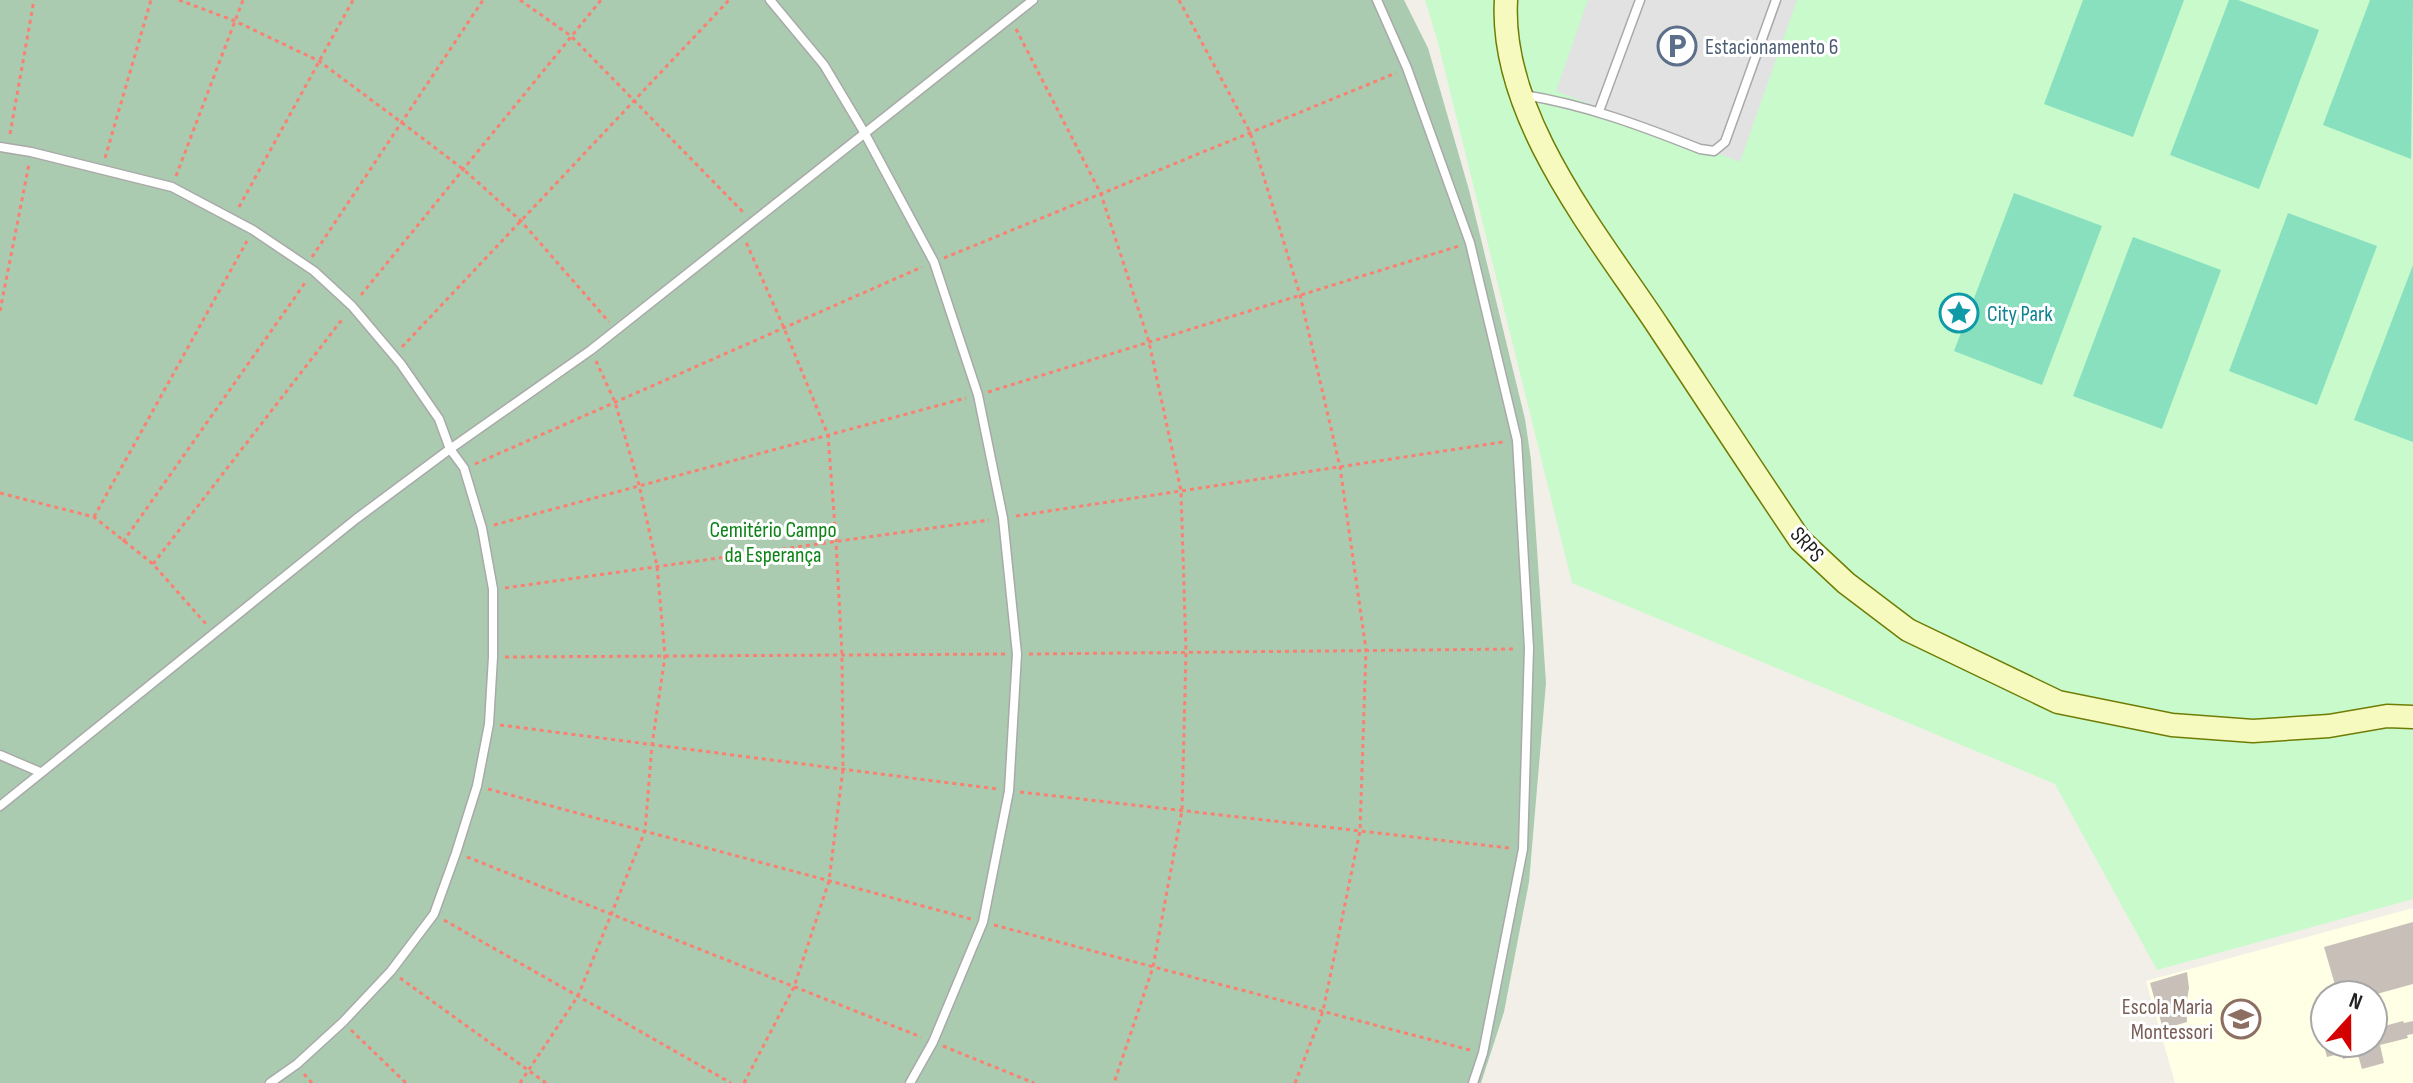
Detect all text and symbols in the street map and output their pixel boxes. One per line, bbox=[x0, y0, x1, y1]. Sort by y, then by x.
parking icon: Estacionamento 6 bbox=[1656, 25, 1698, 67]
place label: Estacionamento 6 bbox=[1705, 34, 1838, 61]
place icon: City Park bbox=[1938, 292, 1980, 334]
place label: City Park bbox=[1987, 301, 2053, 328]
park label: Cemitério Campo da Esperança bbox=[709, 517, 837, 569]
street label: SRPS bbox=[1784, 522, 1830, 568]
north arrow bbox=[2309, 979, 2389, 1059]
text: N bbox=[2345, 987, 2366, 1016]
place label: Escola Maria Montessori bbox=[2122, 994, 2213, 1046]
school or university icon: Escola Maria Montessori bbox=[2220, 998, 2262, 1040]

